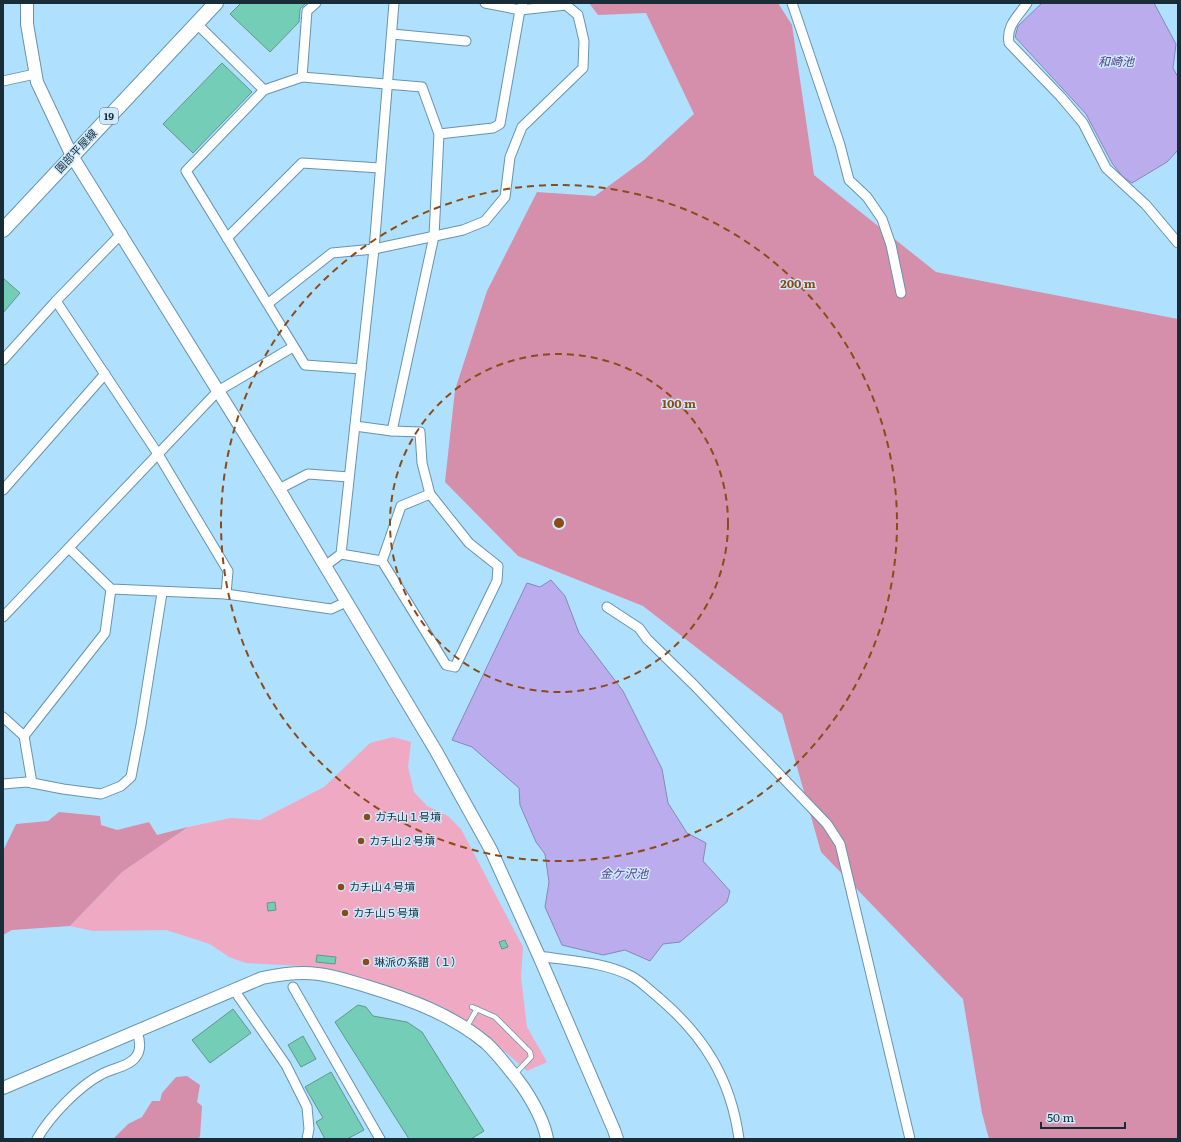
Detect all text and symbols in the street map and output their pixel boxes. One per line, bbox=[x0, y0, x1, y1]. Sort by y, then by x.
water label: 和崎池 bbox=[1098, 52, 1135, 70]
road number: 19 bbox=[100, 108, 118, 124]
street label: 園部平屋線 bbox=[51, 125, 100, 176]
text: 200 m bbox=[780, 274, 816, 292]
text: 100 m bbox=[662, 394, 696, 412]
centre of rings bbox=[552, 516, 566, 530]
place label: カチ山１号墳 bbox=[375, 808, 441, 824]
marker: カチ山１号墳 bbox=[362, 812, 372, 822]
place label: カチ山２号墳 bbox=[369, 832, 435, 848]
marker: カチ山２号墳 bbox=[356, 836, 366, 846]
water label: 金ケ沢池 bbox=[600, 864, 649, 882]
place label: カチ山４号墳 bbox=[349, 878, 415, 894]
marker: カチ山４号墳 bbox=[336, 882, 346, 892]
place label: カチ山５号墳 bbox=[353, 904, 419, 920]
marker: カチ山５号墳 bbox=[340, 908, 350, 918]
place label: 琳派の系譜（１） bbox=[374, 953, 462, 969]
marker: 琳派の系譜（１） bbox=[361, 957, 371, 967]
scale bar bbox=[1041, 1104, 1125, 1130]
text: 50 m bbox=[1047, 1108, 1074, 1126]

